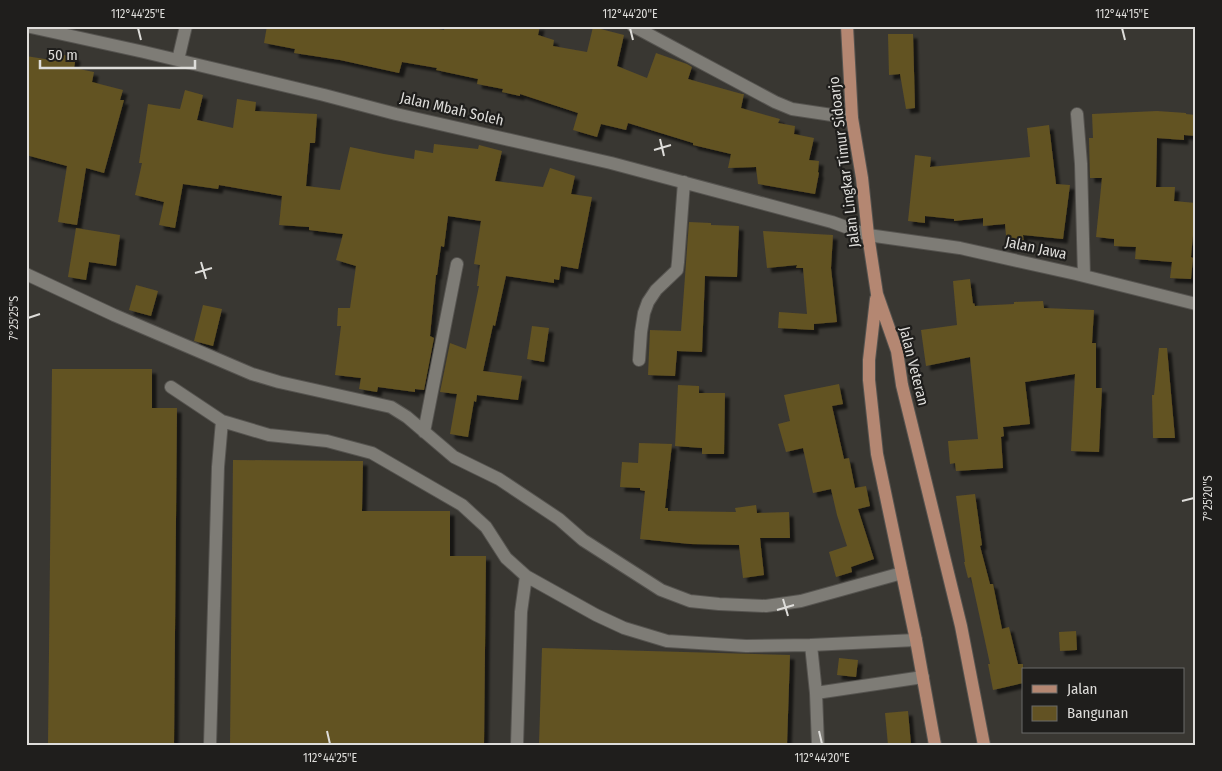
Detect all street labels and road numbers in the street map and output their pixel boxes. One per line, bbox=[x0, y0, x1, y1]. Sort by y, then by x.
street label: Jalan Lingkar Timur Sidoarjo bbox=[825, 75, 863, 249]
street label: Jalan Mbah Soleh bbox=[398, 88, 506, 130]
street label: Jalan Jawa bbox=[1004, 233, 1068, 263]
street label: Jalan Veteran bbox=[895, 325, 933, 407]

